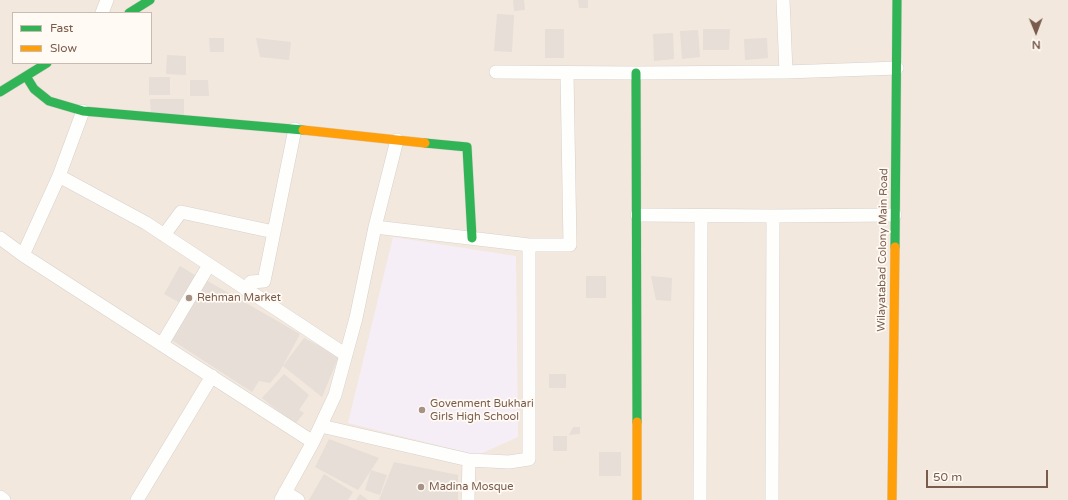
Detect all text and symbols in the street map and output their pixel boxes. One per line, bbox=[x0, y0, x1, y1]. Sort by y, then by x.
legend bbox=[12, 12, 152, 64]
north arrow bbox=[1016, 12, 1056, 52]
text: Fast bbox=[50, 21, 73, 35]
text: N bbox=[1032, 38, 1041, 51]
text: Slow bbox=[50, 41, 77, 55]
street label: Wilayatabad Colony Main Road bbox=[875, 168, 891, 332]
place label: Rehman Market bbox=[197, 291, 281, 305]
marker: Rehman Market bbox=[184, 293, 194, 303]
place label: Govenment Bukhari Girls High School bbox=[430, 397, 534, 423]
marker: Govenment Bukhari Girls High School bbox=[417, 405, 427, 415]
scale bar bbox=[928, 462, 1050, 488]
text: 50 m bbox=[933, 470, 962, 484]
place label: Madina Mosque bbox=[429, 480, 514, 494]
marker: Madina Mosque bbox=[416, 482, 426, 492]

